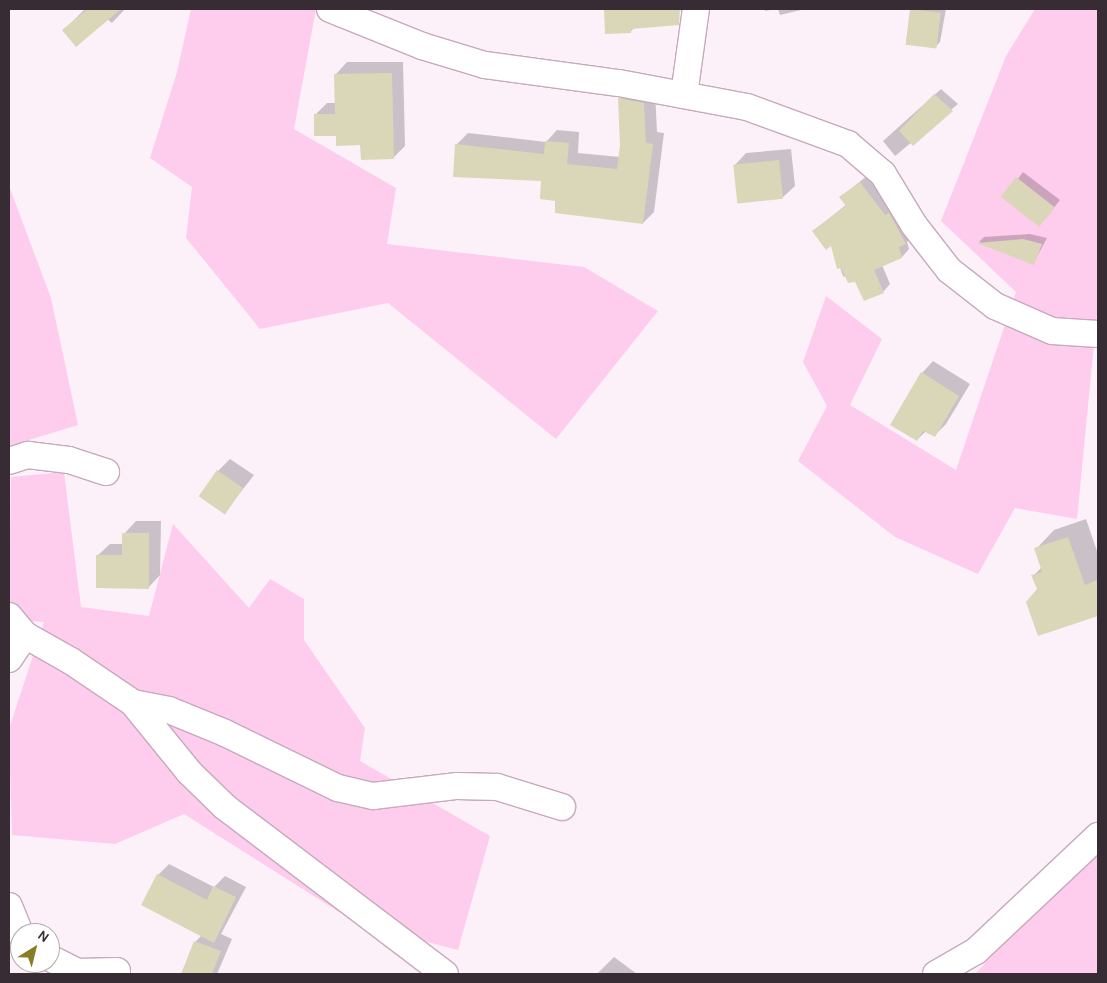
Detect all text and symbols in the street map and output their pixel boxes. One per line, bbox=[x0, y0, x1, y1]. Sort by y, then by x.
north arrow bbox=[10, 923, 60, 973]
text: N bbox=[34, 926, 53, 946]

